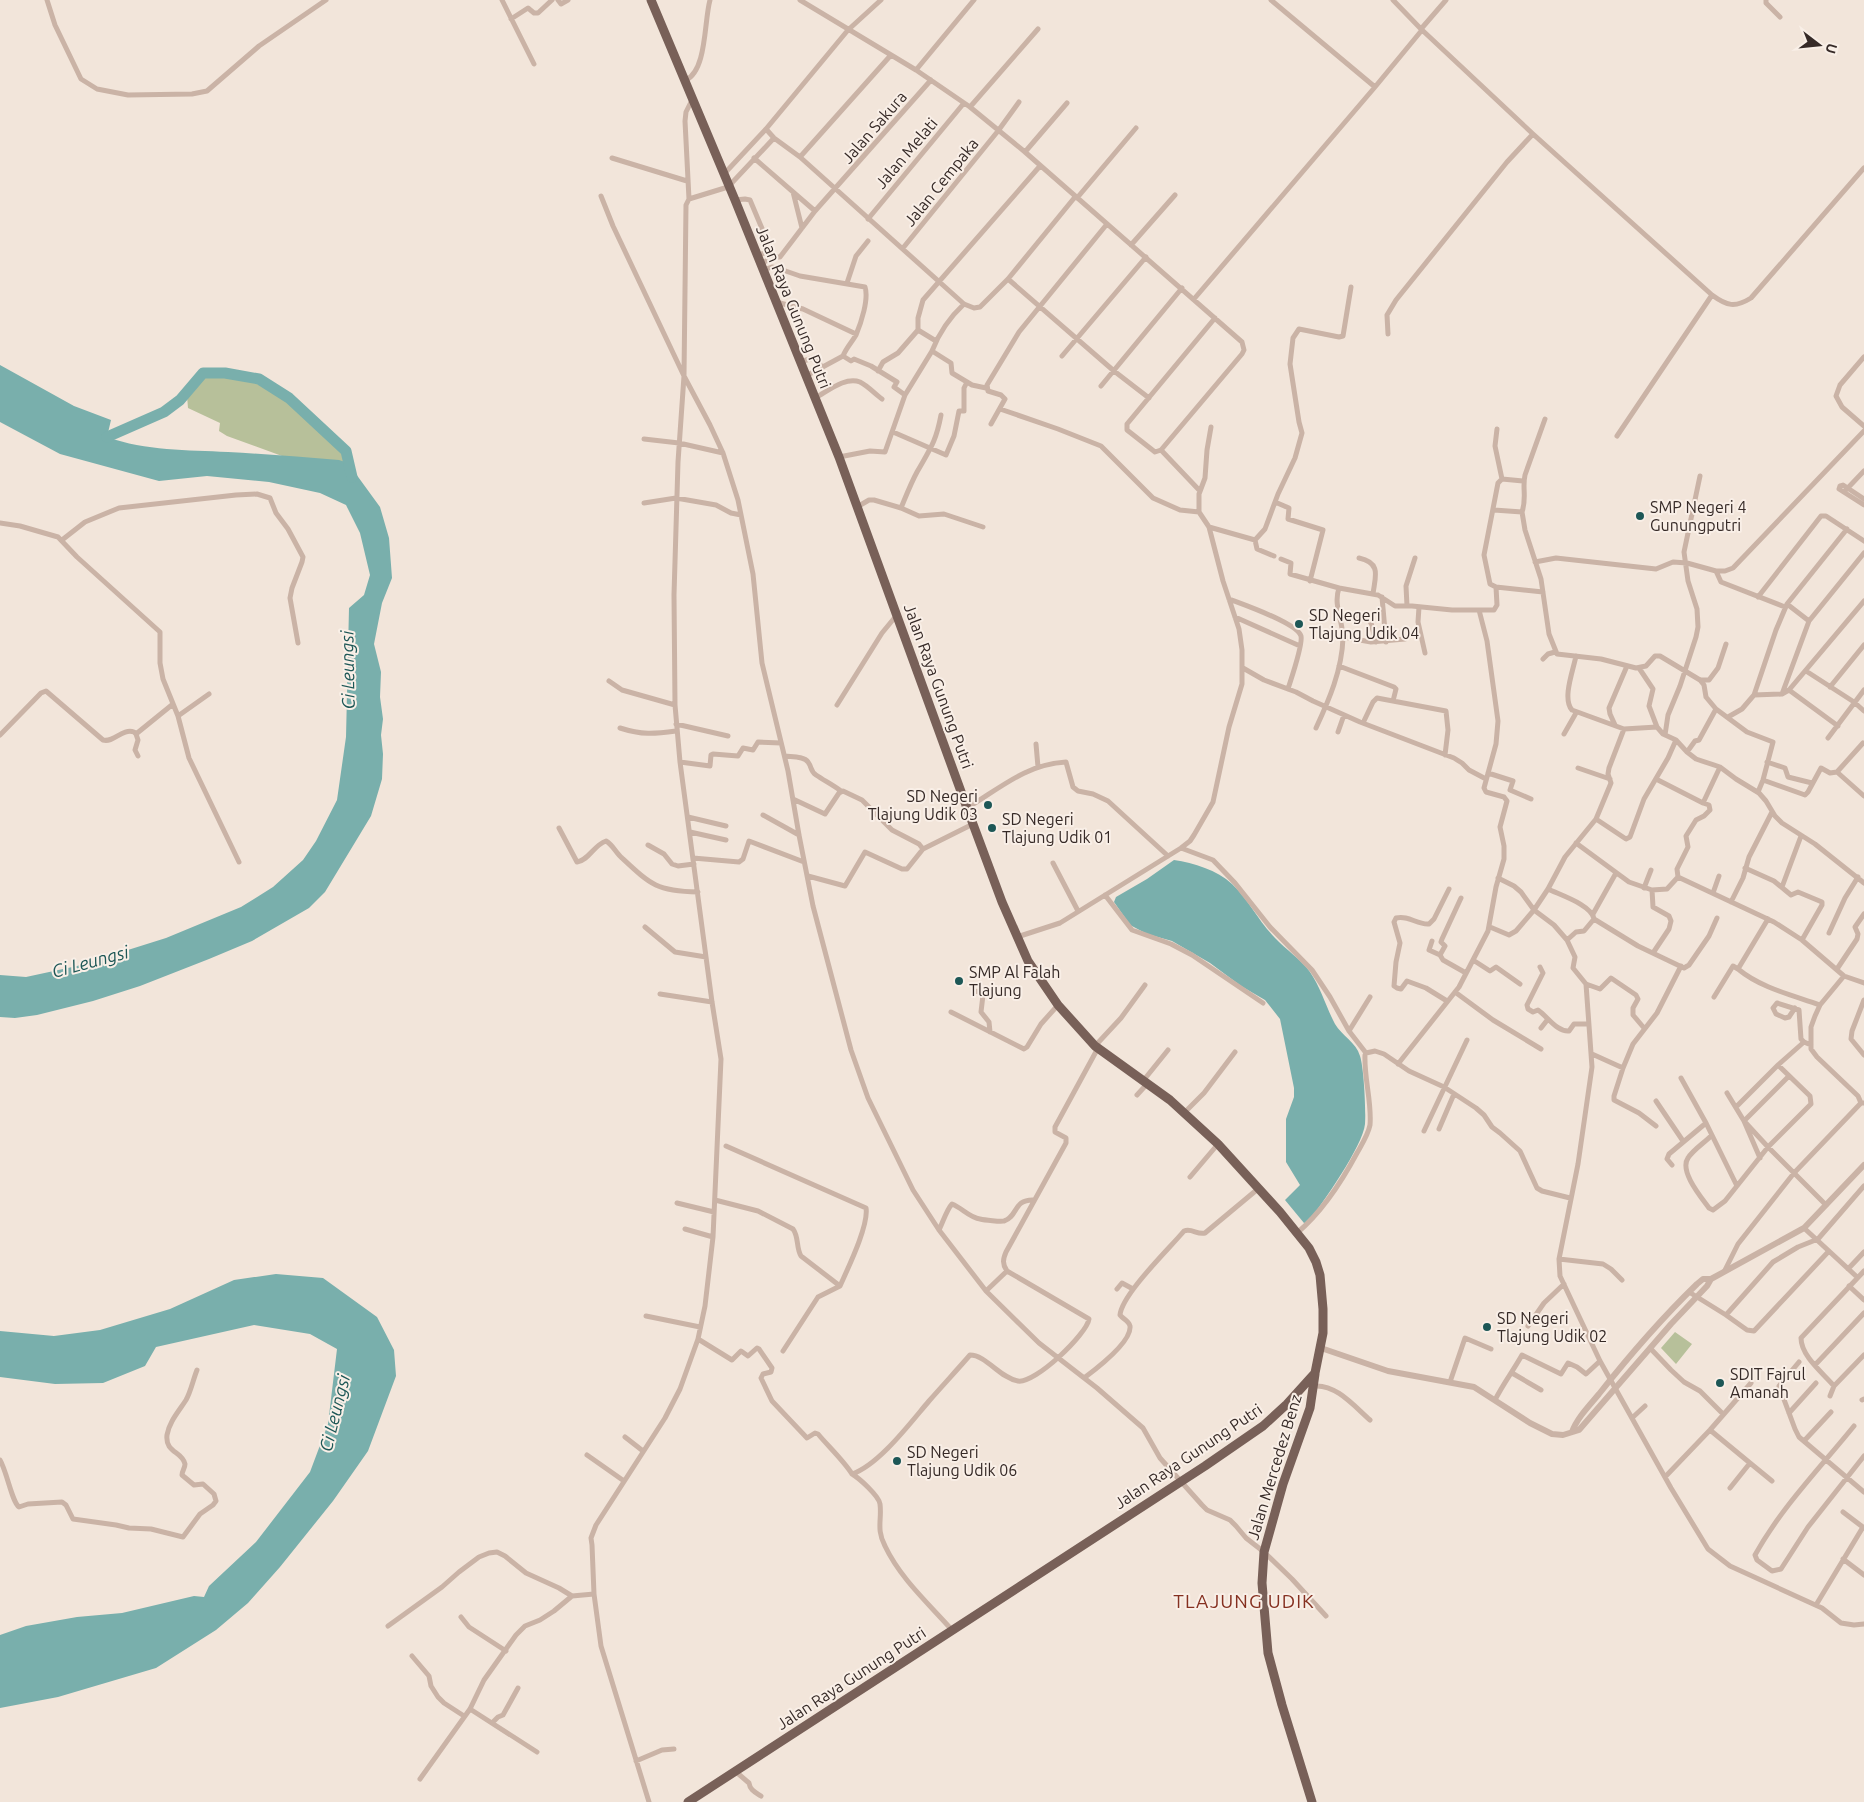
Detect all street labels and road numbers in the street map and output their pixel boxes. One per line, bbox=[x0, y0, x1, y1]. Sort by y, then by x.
street label: Jalan Sakura bbox=[838, 87, 910, 167]
street label: Jalan Melati bbox=[871, 114, 941, 192]
street label: Jalan Cempaka bbox=[900, 135, 982, 229]
street label: Jalan Raya Gunung Putri bbox=[753, 223, 835, 391]
street label: Jalan Raya Gunung Putri bbox=[901, 601, 977, 771]
street label: Jalan Mercedez Benz bbox=[1243, 1392, 1305, 1542]
street label: Jalan Raya Gunung Putri bbox=[1111, 1400, 1265, 1512]
street label: Jalan Raya Gunung Putri bbox=[773, 1623, 929, 1733]

